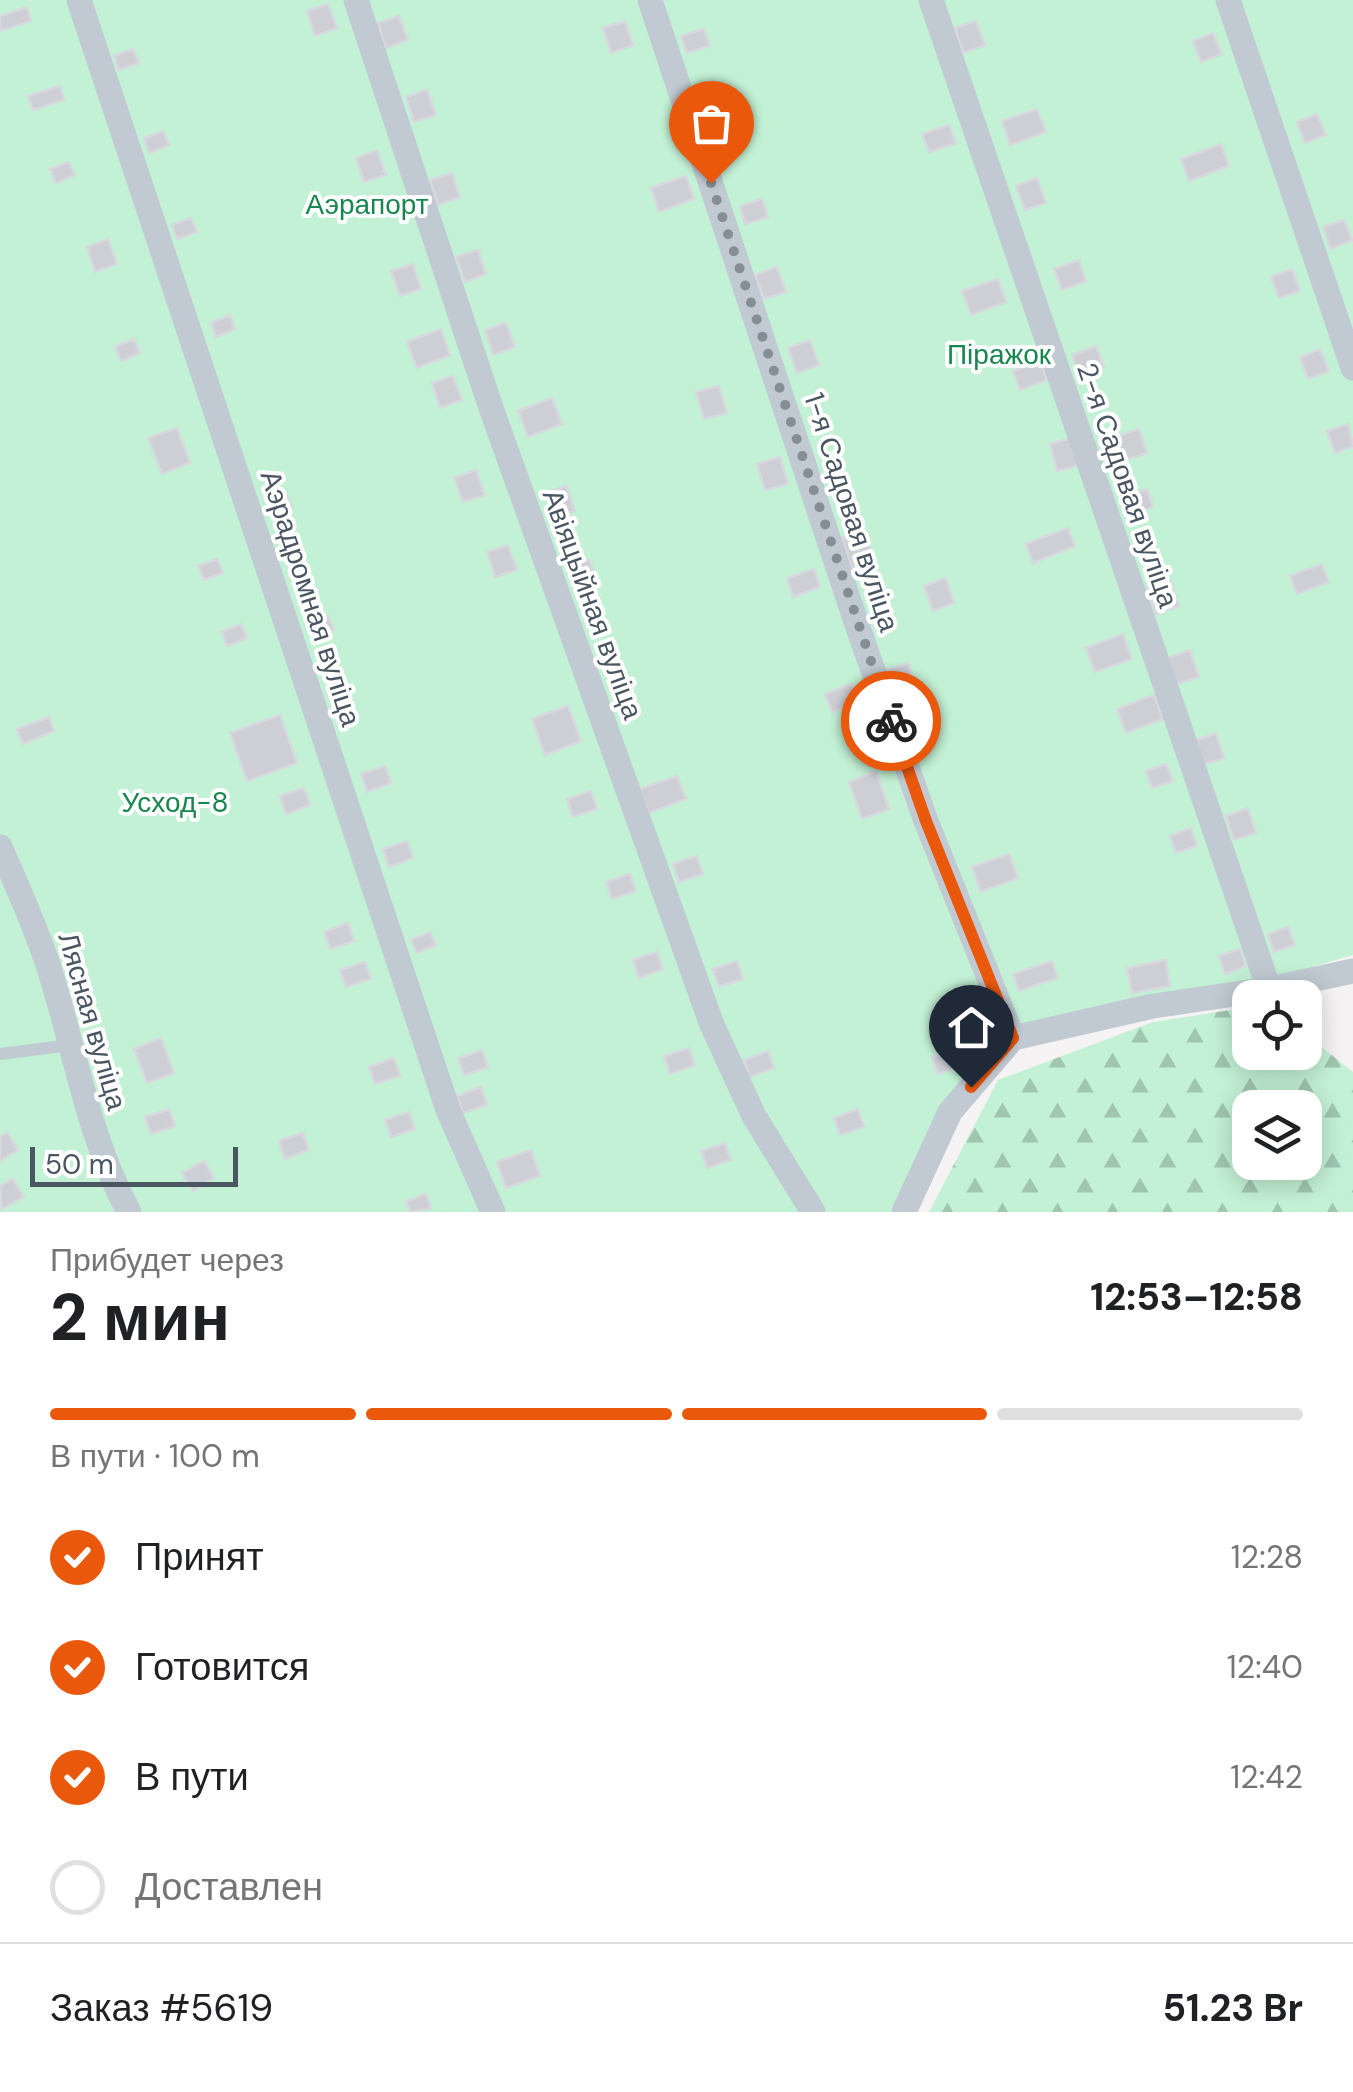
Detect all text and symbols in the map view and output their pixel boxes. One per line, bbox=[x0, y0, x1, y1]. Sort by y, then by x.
pin bbox=[669, 81, 754, 184]
icon: bag bbox=[684, 96, 739, 151]
park label: Аэрапорт bbox=[305, 186, 429, 223]
park label: Піражок bbox=[947, 336, 1052, 373]
street label: 2-я Садовая вуліца bbox=[1068, 358, 1187, 613]
street label: 1-я Садовая вуліца bbox=[795, 388, 908, 637]
street label: Аэрадромная вуліца bbox=[252, 466, 369, 731]
street label: Авіяцыйная вуліца bbox=[534, 484, 651, 725]
courier bbox=[841, 671, 941, 771]
icon: bike bbox=[864, 694, 919, 749]
park label: Усход-8 bbox=[121, 784, 229, 821]
street label: Лясная вуліца bbox=[50, 928, 136, 1115]
map controls bbox=[1232, 980, 1322, 1180]
button: locate bbox=[1232, 980, 1322, 1070]
pin bbox=[929, 985, 1014, 1088]
icon: home bbox=[944, 1000, 999, 1055]
button: layers bbox=[1232, 1090, 1322, 1180]
scale bar bbox=[30, 1142, 238, 1186]
text: 50 m bbox=[45, 1146, 114, 1183]
text: Прибудет через bbox=[50, 1239, 284, 1281]
text: 12:53–12:58 bbox=[1090, 1272, 1303, 1322]
text: 2 мин bbox=[50, 1276, 230, 1360]
text: В пути · 100 m bbox=[50, 1435, 260, 1477]
icon: check bbox=[50, 1530, 105, 1585]
text: Принят bbox=[135, 1532, 264, 1582]
text: 12:28 bbox=[1231, 1536, 1303, 1578]
icon: check bbox=[50, 1640, 105, 1695]
text: Готовится bbox=[135, 1642, 309, 1692]
text: 12:40 bbox=[1227, 1646, 1303, 1688]
icon: check bbox=[50, 1750, 105, 1805]
text: В пути bbox=[135, 1752, 249, 1802]
text: 12:42 bbox=[1230, 1756, 1303, 1798]
text: Доставлен bbox=[135, 1862, 323, 1912]
text: Заказ #5619 bbox=[50, 1983, 273, 2033]
text: 51.23 Br bbox=[1162, 1983, 1303, 2033]

